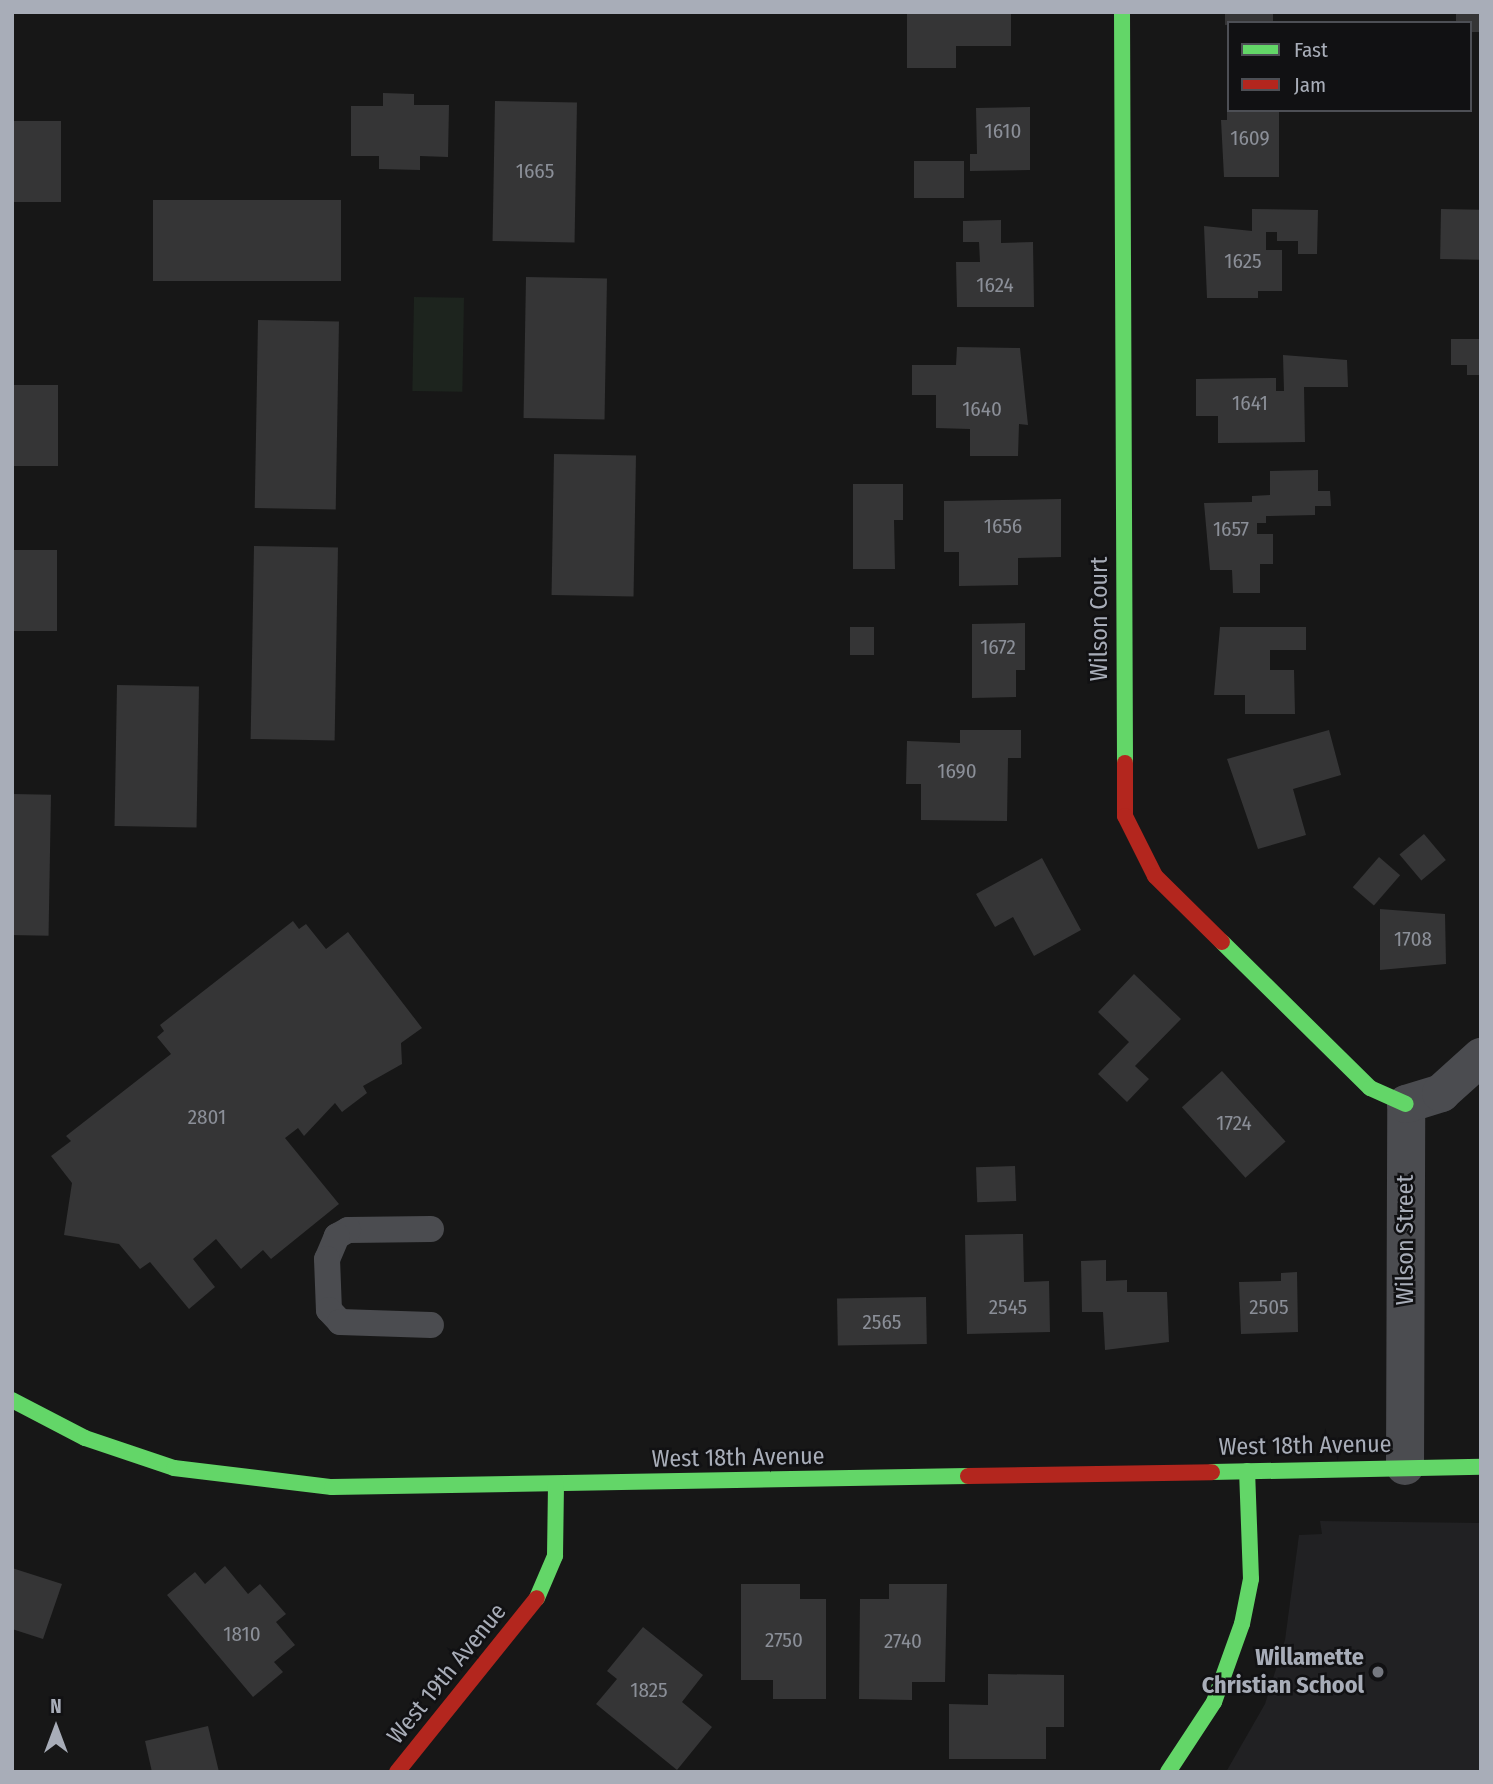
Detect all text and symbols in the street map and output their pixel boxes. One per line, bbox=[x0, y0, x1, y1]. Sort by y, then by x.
legend bbox=[1227, 21, 1472, 112]
text: Fast bbox=[1294, 37, 1328, 63]
text: Jam bbox=[1294, 72, 1326, 98]
house number: 1610 bbox=[985, 118, 1021, 144]
house number: 1609 bbox=[1230, 125, 1270, 151]
house number: 1665 bbox=[516, 158, 554, 184]
house number: 1625 bbox=[1224, 248, 1262, 274]
house number: 1624 bbox=[976, 272, 1014, 298]
house number: 1641 bbox=[1232, 390, 1268, 416]
house number: 1640 bbox=[962, 396, 1002, 422]
house number: 1656 bbox=[984, 513, 1022, 539]
house number: 1657 bbox=[1213, 516, 1249, 542]
street label: Wilson Court bbox=[1086, 557, 1114, 681]
house number: 1672 bbox=[980, 634, 1016, 660]
house number: 1690 bbox=[937, 758, 977, 784]
house number: 1708 bbox=[1394, 926, 1432, 952]
house number: 2801 bbox=[188, 1104, 226, 1130]
house number: 1724 bbox=[1216, 1110, 1252, 1136]
street label: Wilson Street bbox=[1392, 1175, 1420, 1305]
house number: 2545 bbox=[989, 1294, 1027, 1320]
house number: 2505 bbox=[1249, 1294, 1289, 1320]
house number: 2565 bbox=[863, 1309, 901, 1335]
street label: West 18th Avenue bbox=[1218, 1430, 1392, 1462]
street label: West 18th Avenue bbox=[651, 1442, 825, 1474]
street label: West 19th Avenue bbox=[381, 1598, 513, 1750]
house number: 1810 bbox=[223, 1621, 261, 1647]
house number: 2750 bbox=[765, 1627, 803, 1653]
house number: 2740 bbox=[884, 1628, 922, 1654]
place label: Willamette Christian School bbox=[1202, 1644, 1364, 1700]
marker: Willamette Christian School bbox=[1370, 1664, 1386, 1680]
house number: 1825 bbox=[630, 1677, 668, 1703]
north arrow bbox=[21, 1693, 91, 1763]
text: N bbox=[50, 1695, 62, 1718]

